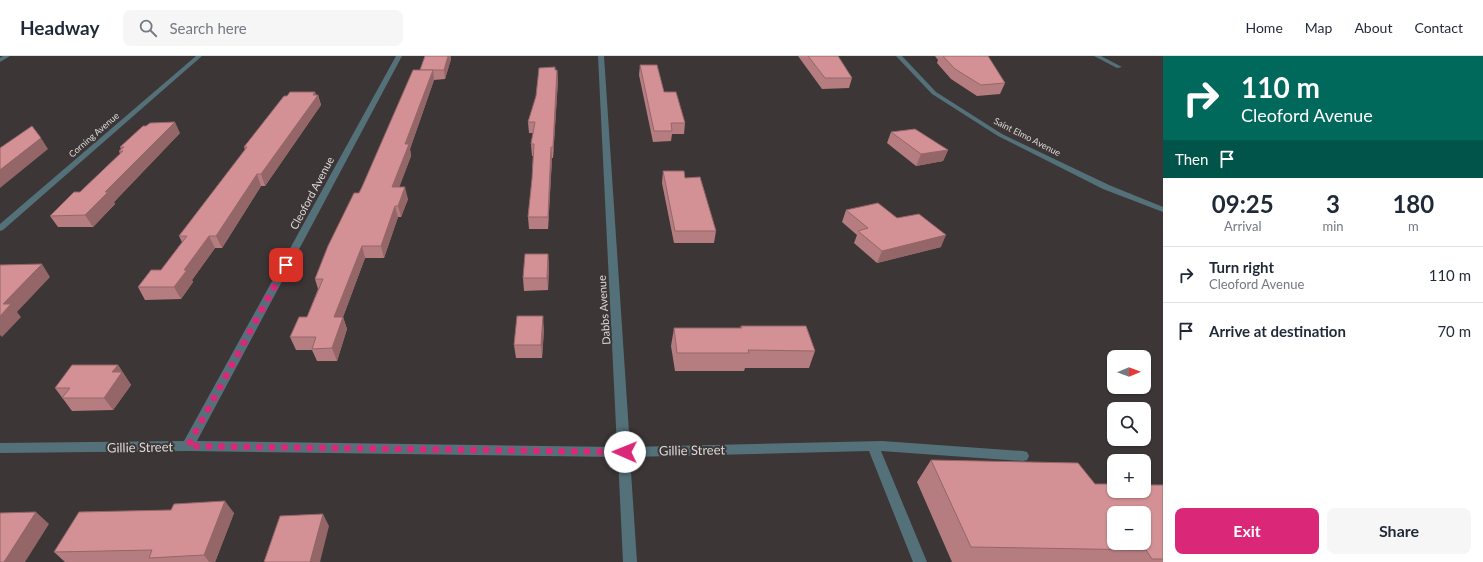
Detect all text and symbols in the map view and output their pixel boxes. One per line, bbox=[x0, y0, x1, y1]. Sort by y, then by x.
search box bbox=[123, 10, 403, 46]
text: Headway bbox=[20, 16, 99, 39]
icon: search bbox=[137, 17, 159, 39]
text: Search here bbox=[169, 19, 247, 37]
text: Home bbox=[1245, 19, 1283, 36]
text: Map bbox=[1305, 19, 1332, 36]
text: About bbox=[1354, 19, 1392, 36]
text: Contact bbox=[1414, 19, 1463, 36]
text: 110 m bbox=[1241, 70, 1320, 104]
icon: right bbox=[1175, 72, 1227, 124]
text: Cleoford Avenue bbox=[1241, 104, 1373, 126]
street label: Corning Avenue bbox=[66, 110, 121, 159]
street label: Saint Elmo Avenue bbox=[992, 115, 1063, 158]
icon: arrive bbox=[1216, 148, 1238, 170]
text: Then bbox=[1175, 150, 1208, 168]
street label: Cleoford Avenue bbox=[287, 154, 336, 231]
text: 09:25 bbox=[1212, 189, 1274, 218]
text: 3 bbox=[1326, 189, 1340, 218]
text: 180 bbox=[1392, 189, 1434, 218]
text: Arrival bbox=[1224, 218, 1261, 234]
text: min bbox=[1323, 218, 1344, 234]
text: m bbox=[1408, 218, 1419, 234]
pin bbox=[269, 248, 303, 282]
icon: arrive bbox=[275, 254, 297, 276]
text: Turn right bbox=[1209, 258, 1274, 276]
icon: right bbox=[1175, 264, 1197, 286]
text: 110 m bbox=[1429, 266, 1471, 284]
street label: Dabbs Avenue bbox=[595, 275, 612, 345]
text: Cleoford Avenue bbox=[1209, 276, 1304, 292]
icon: arrive bbox=[1175, 320, 1197, 342]
text: Arrive at destination bbox=[1209, 322, 1346, 340]
text: 70 m bbox=[1437, 322, 1471, 340]
north arrow bbox=[1107, 350, 1151, 394]
map controls bbox=[1107, 350, 1151, 550]
button: search bbox=[1107, 402, 1151, 446]
position arrow bbox=[604, 431, 646, 473]
street label: Gillie Street bbox=[107, 438, 174, 456]
street label: Gillie Street bbox=[659, 441, 726, 459]
button: + bbox=[1107, 454, 1151, 498]
button: − bbox=[1107, 506, 1151, 550]
button: Exit bbox=[1175, 508, 1319, 554]
button: Share bbox=[1327, 508, 1471, 554]

